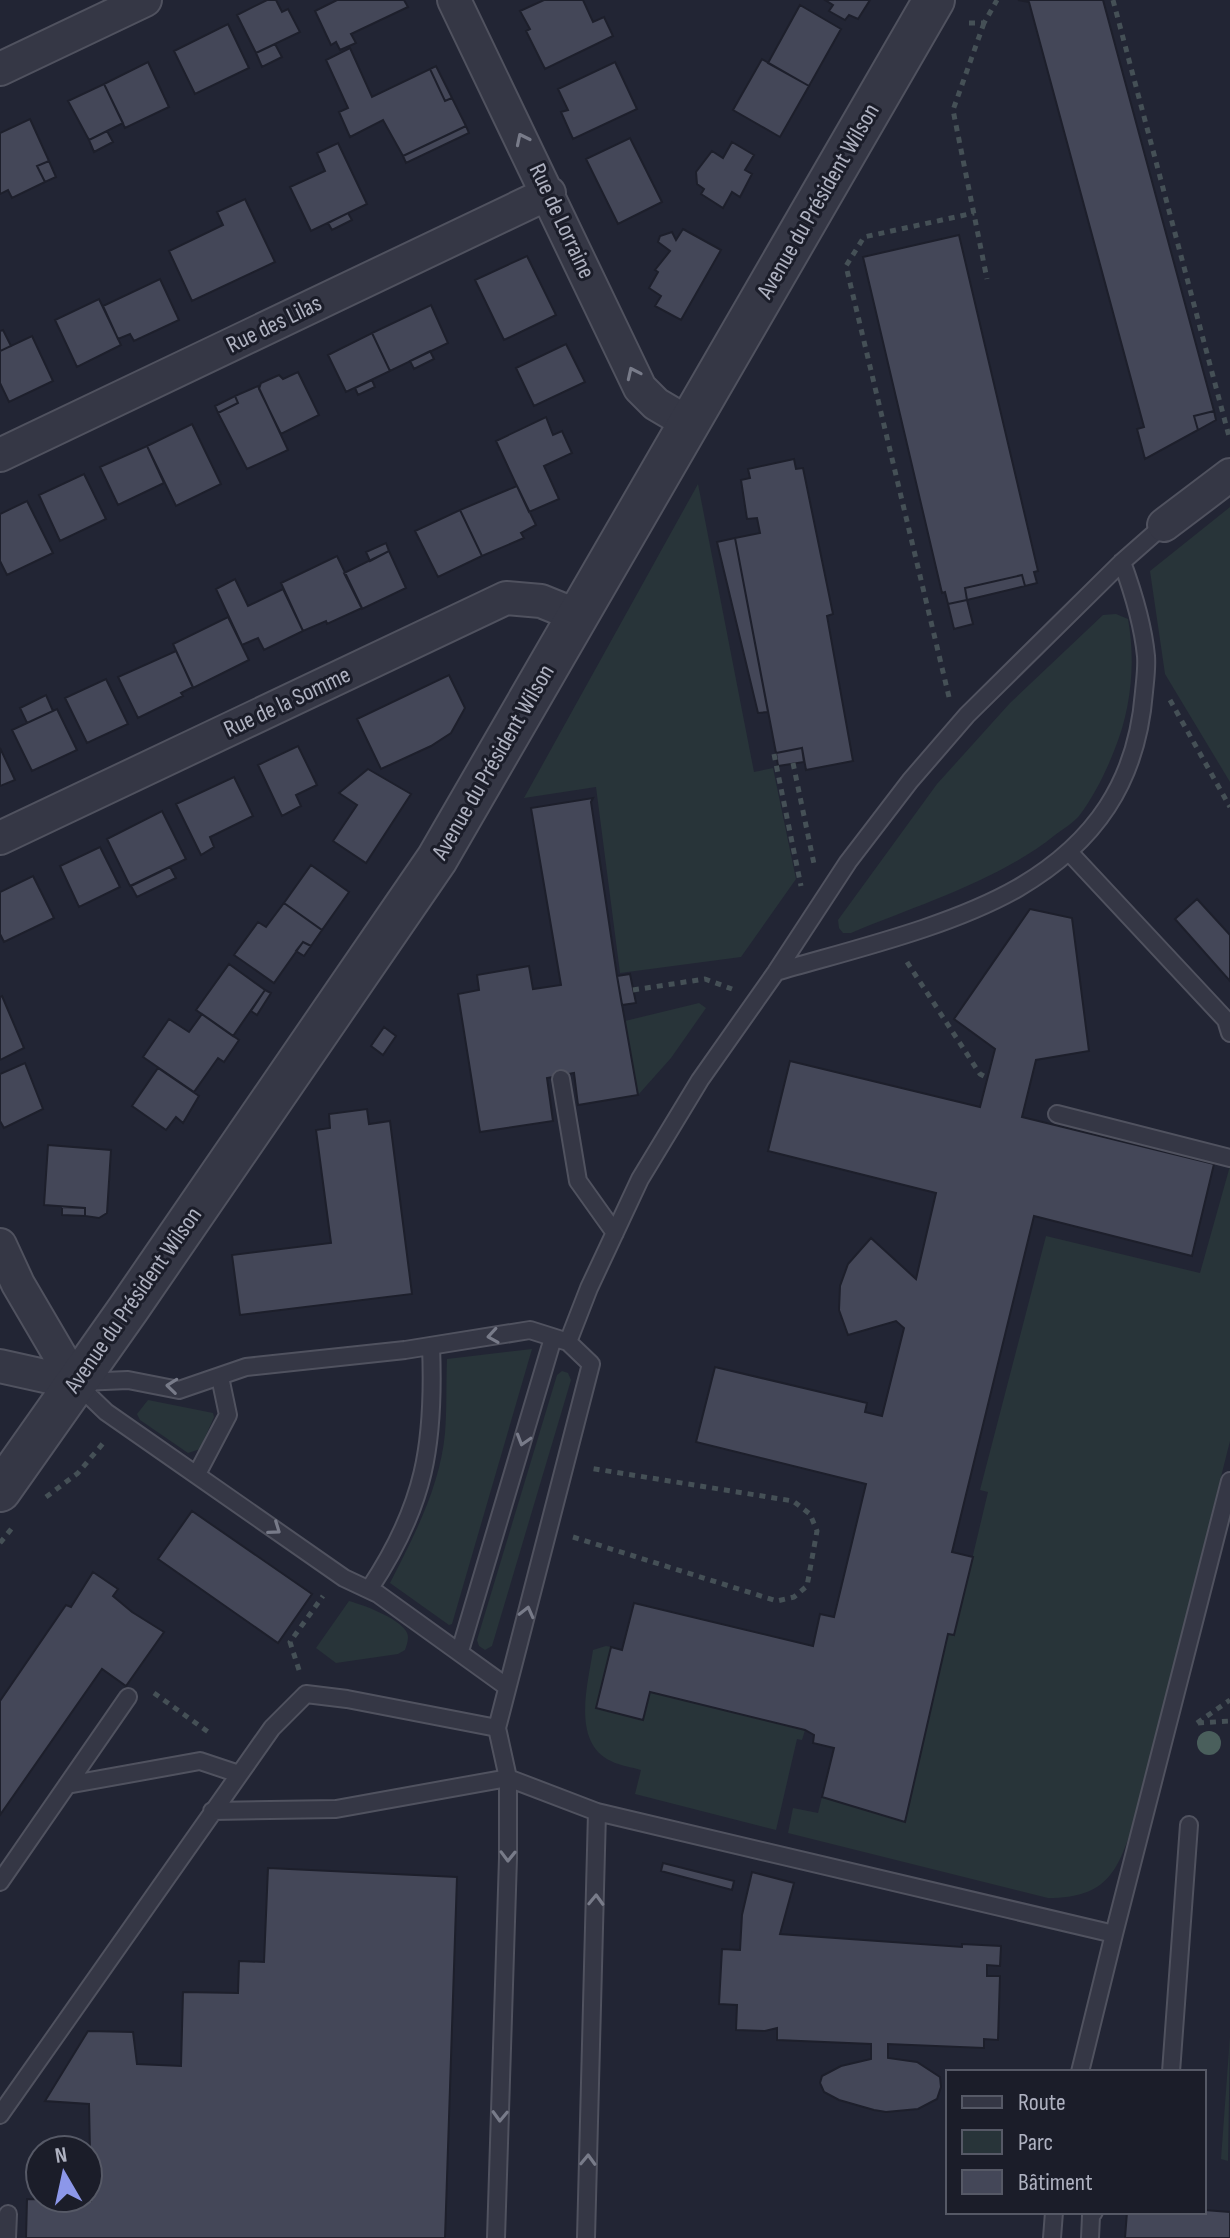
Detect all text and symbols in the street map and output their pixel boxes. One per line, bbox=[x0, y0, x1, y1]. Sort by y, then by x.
street label: Avenue du Président Wilson bbox=[750, 98, 886, 305]
one-way arrow bbox=[516, 132, 532, 147]
street label: Rue de Lorraine bbox=[523, 159, 601, 283]
street label: Rue des Lilas bbox=[222, 289, 326, 359]
one-way arrow bbox=[627, 367, 643, 382]
street label: Avenue du Président Wilson bbox=[425, 659, 561, 866]
street label: Rue de la Somme bbox=[219, 660, 355, 744]
street label: Avenue du Président Wilson bbox=[57, 1201, 208, 1399]
one-way arrow bbox=[486, 1327, 500, 1344]
one-way arrow bbox=[165, 1378, 178, 1395]
one-way arrow bbox=[516, 1432, 532, 1446]
one-way arrow bbox=[267, 1519, 281, 1534]
one-way arrow bbox=[517, 1605, 534, 1619]
one-way arrow bbox=[499, 1850, 517, 1863]
one-way arrow bbox=[587, 1893, 604, 1906]
legend bbox=[946, 2070, 1206, 2214]
text: Route bbox=[1018, 2088, 1066, 2117]
one-way arrow bbox=[492, 2110, 509, 2123]
text: Parc bbox=[1018, 2128, 1053, 2157]
north arrow bbox=[24, 2134, 104, 2214]
text: N bbox=[53, 2141, 69, 2170]
one-way arrow bbox=[580, 2153, 597, 2166]
text: Bâtiment bbox=[1018, 2168, 1093, 2197]

